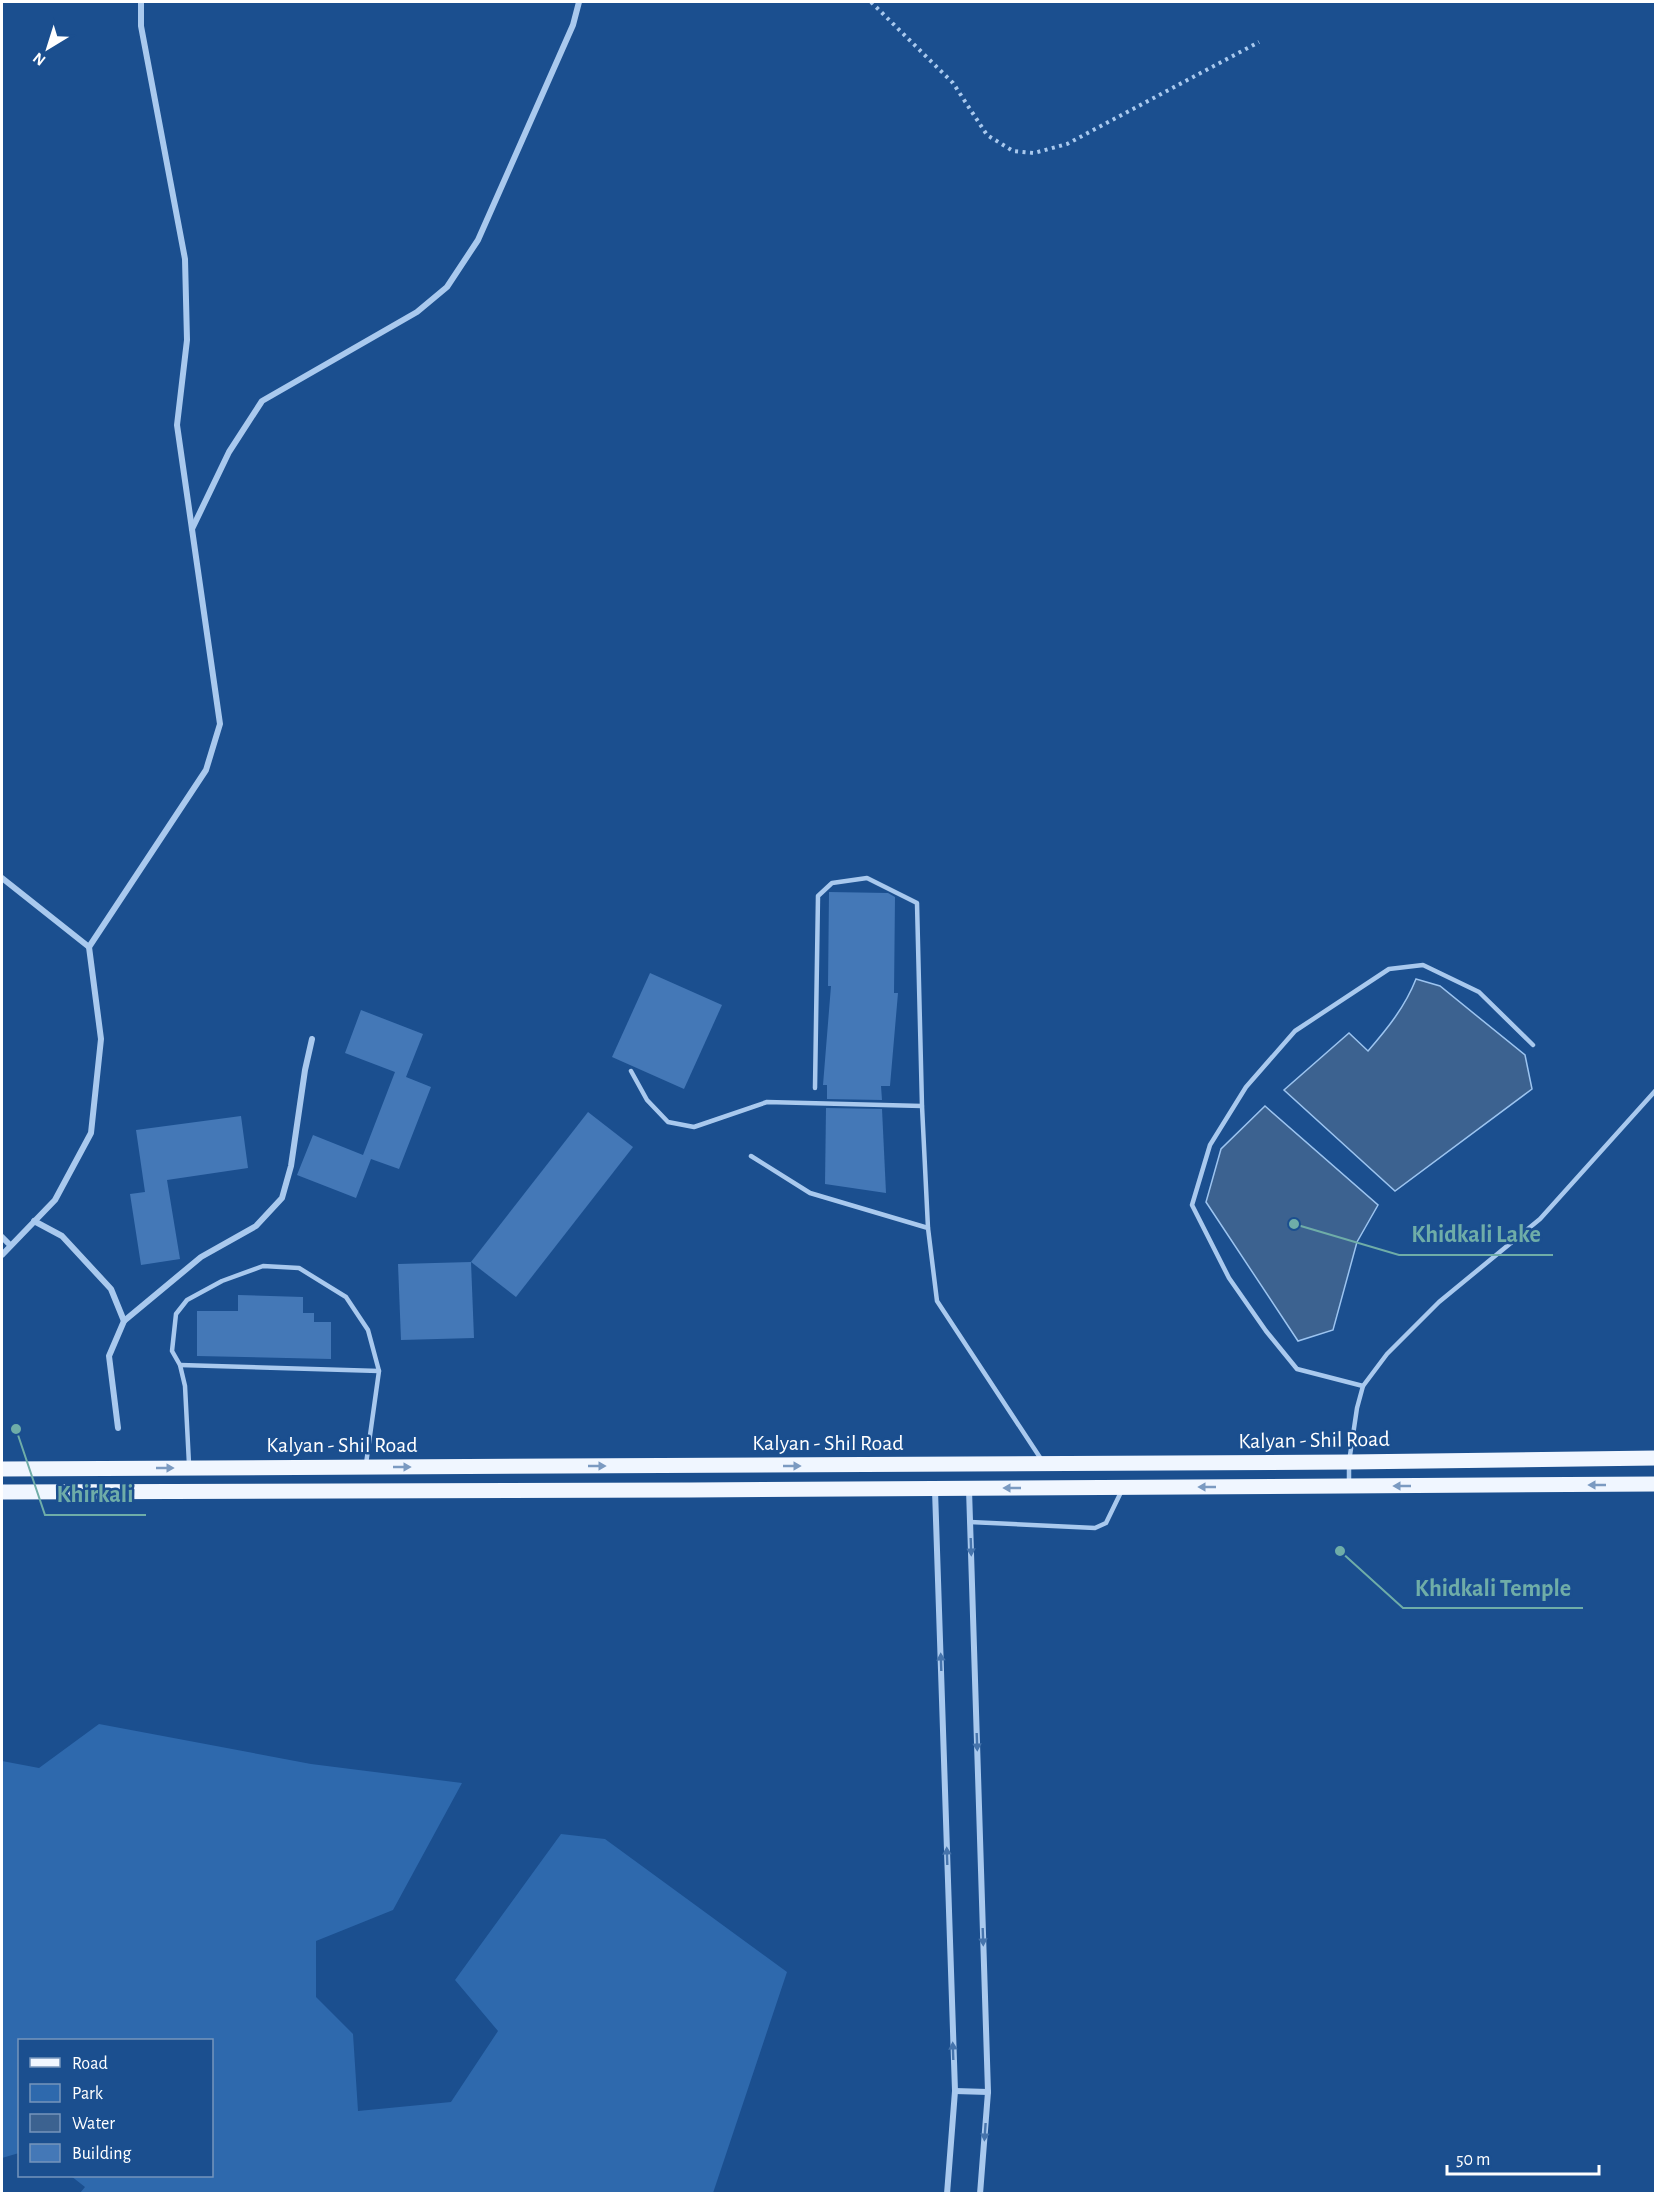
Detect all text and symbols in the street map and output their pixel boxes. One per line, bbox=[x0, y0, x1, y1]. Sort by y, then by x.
north arrow bbox=[18, 18, 78, 78]
text: N bbox=[30, 49, 49, 69]
callout: Khidkali Lake bbox=[1399, 1213, 1553, 1255]
text: Khidkali Lake bbox=[1411, 1223, 1541, 1247]
street label: Kalyan - Shil Road bbox=[1238, 1428, 1390, 1452]
street label: Kalyan - Shil Road bbox=[752, 1432, 904, 1454]
street label: Kalyan - Shil Road bbox=[266, 1434, 418, 1456]
one-way arrow bbox=[587, 1461, 606, 1471]
one-way arrow bbox=[782, 1461, 801, 1471]
one-way arrow bbox=[392, 1462, 411, 1472]
one-way arrow bbox=[155, 1463, 174, 1473]
callout: Khirkali bbox=[45, 1473, 146, 1515]
one-way arrow bbox=[1588, 1480, 1607, 1489]
one-way arrow bbox=[1393, 1481, 1412, 1491]
one-way arrow bbox=[1198, 1482, 1217, 1492]
text: Khirkali bbox=[57, 1483, 133, 1507]
one-way arrow bbox=[1003, 1484, 1022, 1493]
one-way arrow bbox=[966, 1538, 975, 1557]
callout: Khidkali Temple bbox=[1403, 1566, 1583, 1608]
text: Khidkali Temple bbox=[1415, 1577, 1571, 1601]
one-way arrow bbox=[936, 1652, 945, 1671]
one-way arrow bbox=[972, 1733, 981, 1752]
one-way arrow bbox=[942, 1847, 952, 1866]
one-way arrow bbox=[978, 1928, 988, 1947]
legend bbox=[18, 2039, 213, 2177]
one-way arrow bbox=[949, 2042, 958, 2061]
text: Road bbox=[72, 2055, 108, 2073]
text: Park bbox=[72, 2085, 104, 2103]
text: Water bbox=[72, 2115, 115, 2133]
one-way arrow bbox=[980, 2122, 990, 2141]
scale bar bbox=[1447, 2138, 1598, 2176]
text: Building bbox=[72, 2145, 132, 2163]
text: 50 m bbox=[1456, 2151, 1490, 2169]

